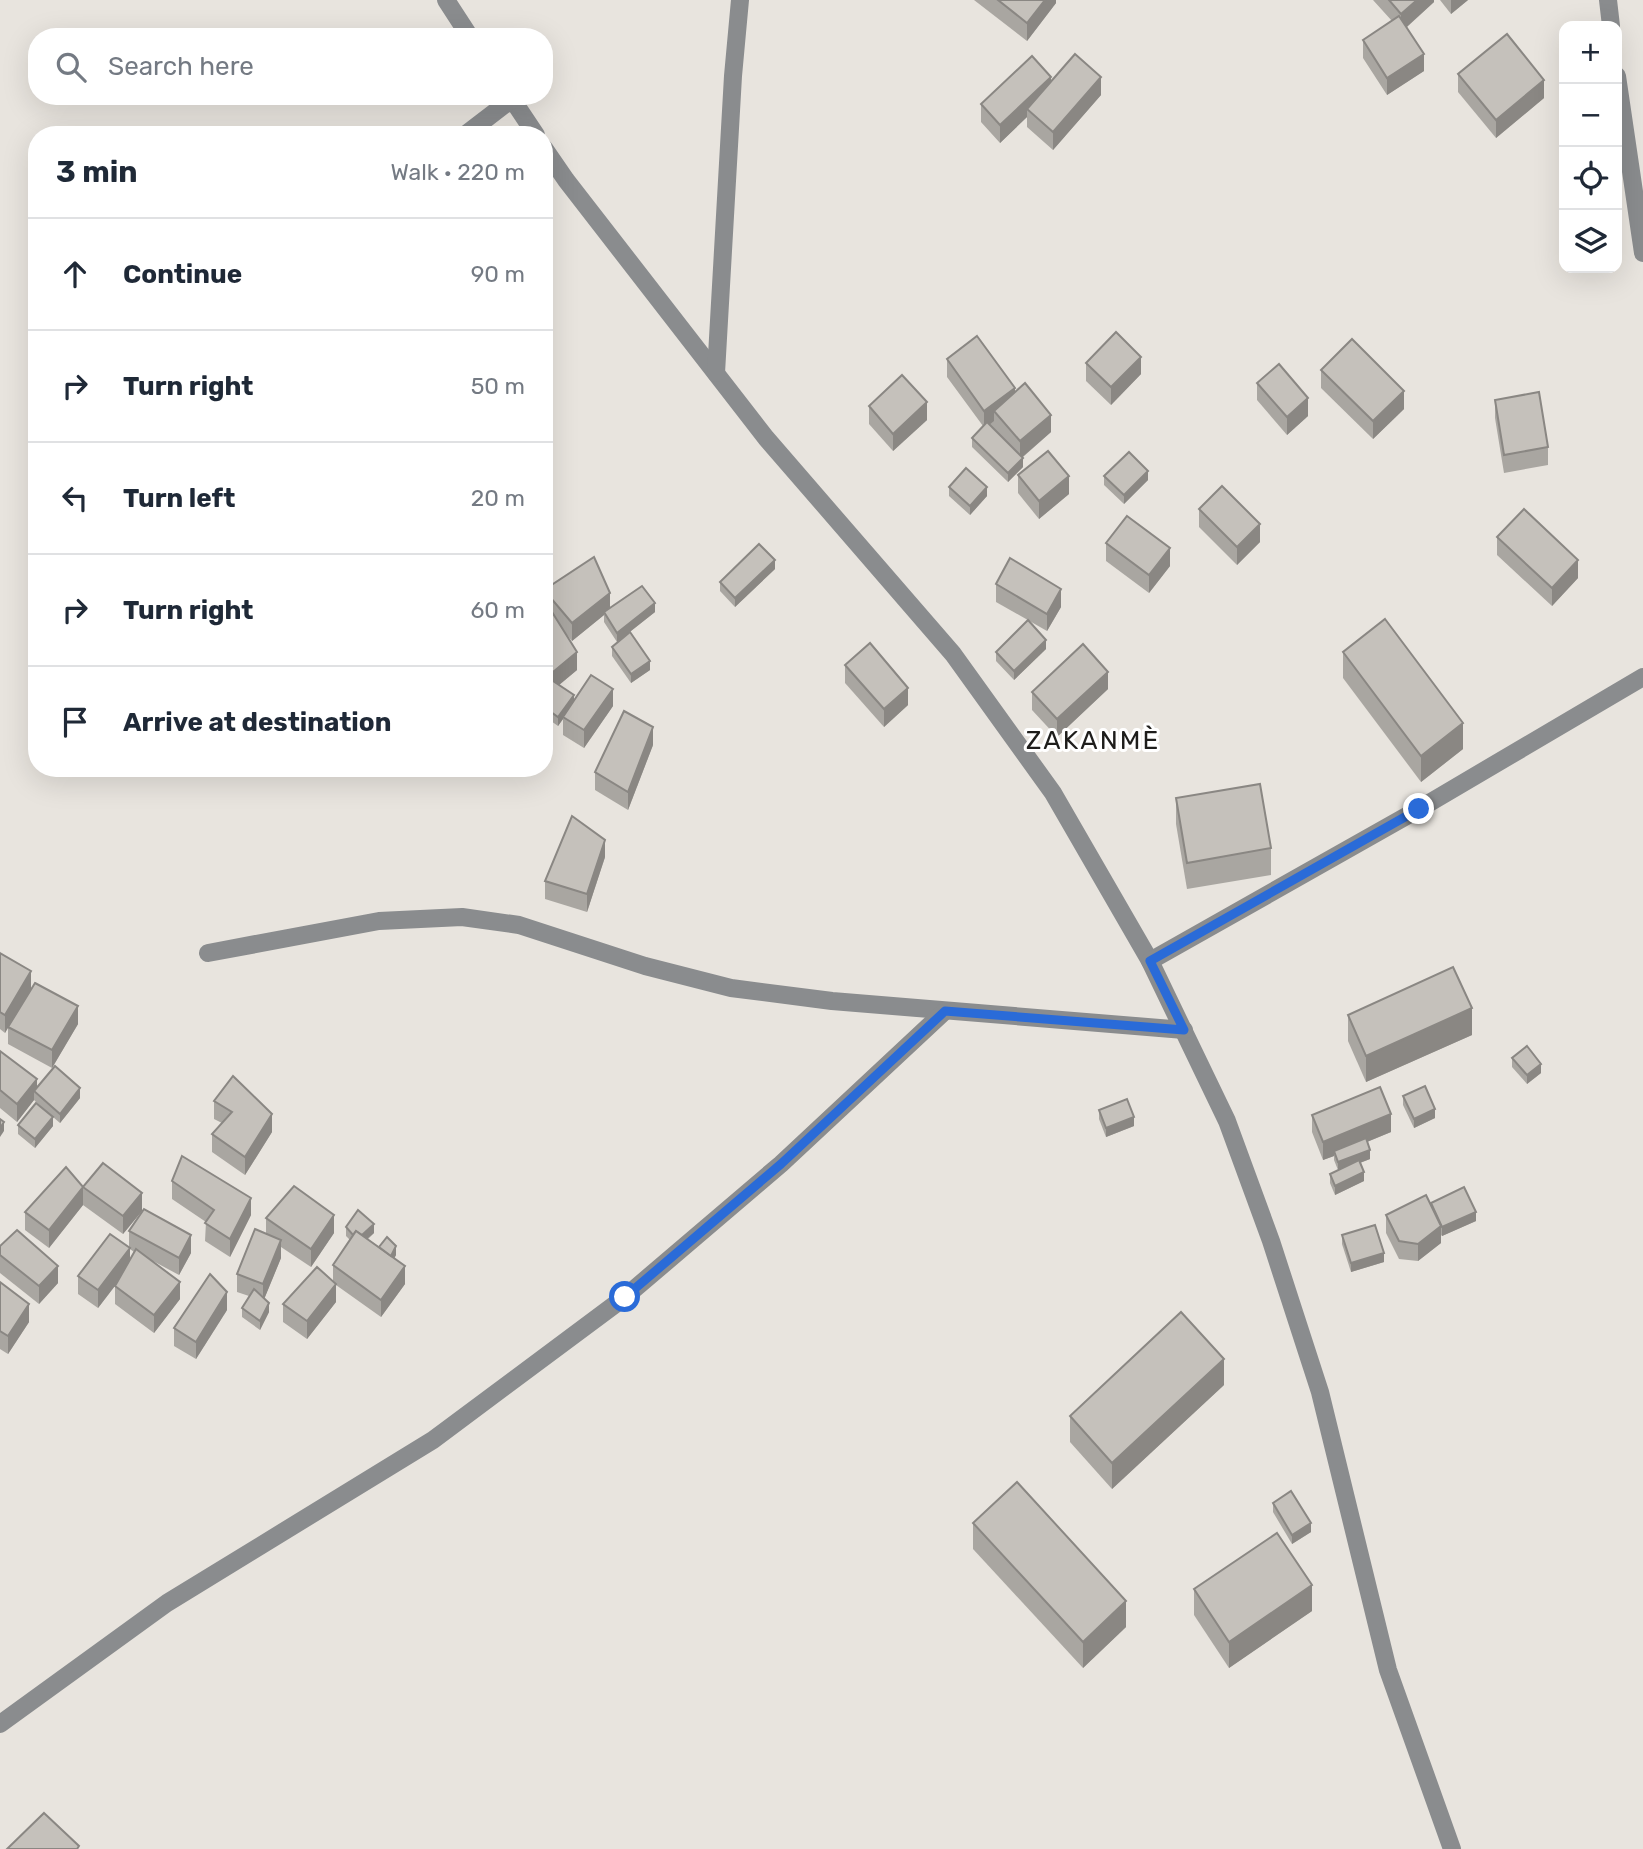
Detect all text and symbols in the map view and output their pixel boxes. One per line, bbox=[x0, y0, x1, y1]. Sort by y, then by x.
map controls bbox=[1559, 21, 1622, 273]
button: + bbox=[1559, 21, 1622, 84]
search box bbox=[28, 28, 553, 105]
icon: search bbox=[52, 48, 90, 86]
text: Search here bbox=[108, 51, 254, 82]
button: − bbox=[1559, 84, 1622, 147]
button: locate bbox=[1559, 147, 1622, 210]
text: 3 min bbox=[56, 154, 138, 190]
text: Walk · 220 m bbox=[391, 158, 525, 186]
button: layers bbox=[1559, 210, 1622, 273]
icon: ahead bbox=[56, 255, 94, 293]
text: Continue bbox=[123, 259, 242, 290]
text: 90 m bbox=[471, 260, 525, 288]
icon: right bbox=[56, 367, 94, 405]
text: Turn right bbox=[123, 371, 253, 402]
text: 50 m bbox=[471, 372, 525, 400]
icon: left bbox=[56, 479, 94, 517]
text: Turn left bbox=[123, 483, 235, 514]
text: 20 m bbox=[471, 484, 525, 512]
icon: right bbox=[56, 591, 94, 629]
text: Turn right bbox=[123, 595, 253, 626]
text: 60 m bbox=[470, 596, 525, 624]
icon: arrive bbox=[56, 703, 94, 741]
text: Arrive at destination bbox=[123, 707, 391, 738]
district label: ZAKANMÈ bbox=[1026, 725, 1160, 756]
route end bbox=[1403, 793, 1434, 824]
route start bbox=[609, 1281, 640, 1312]

